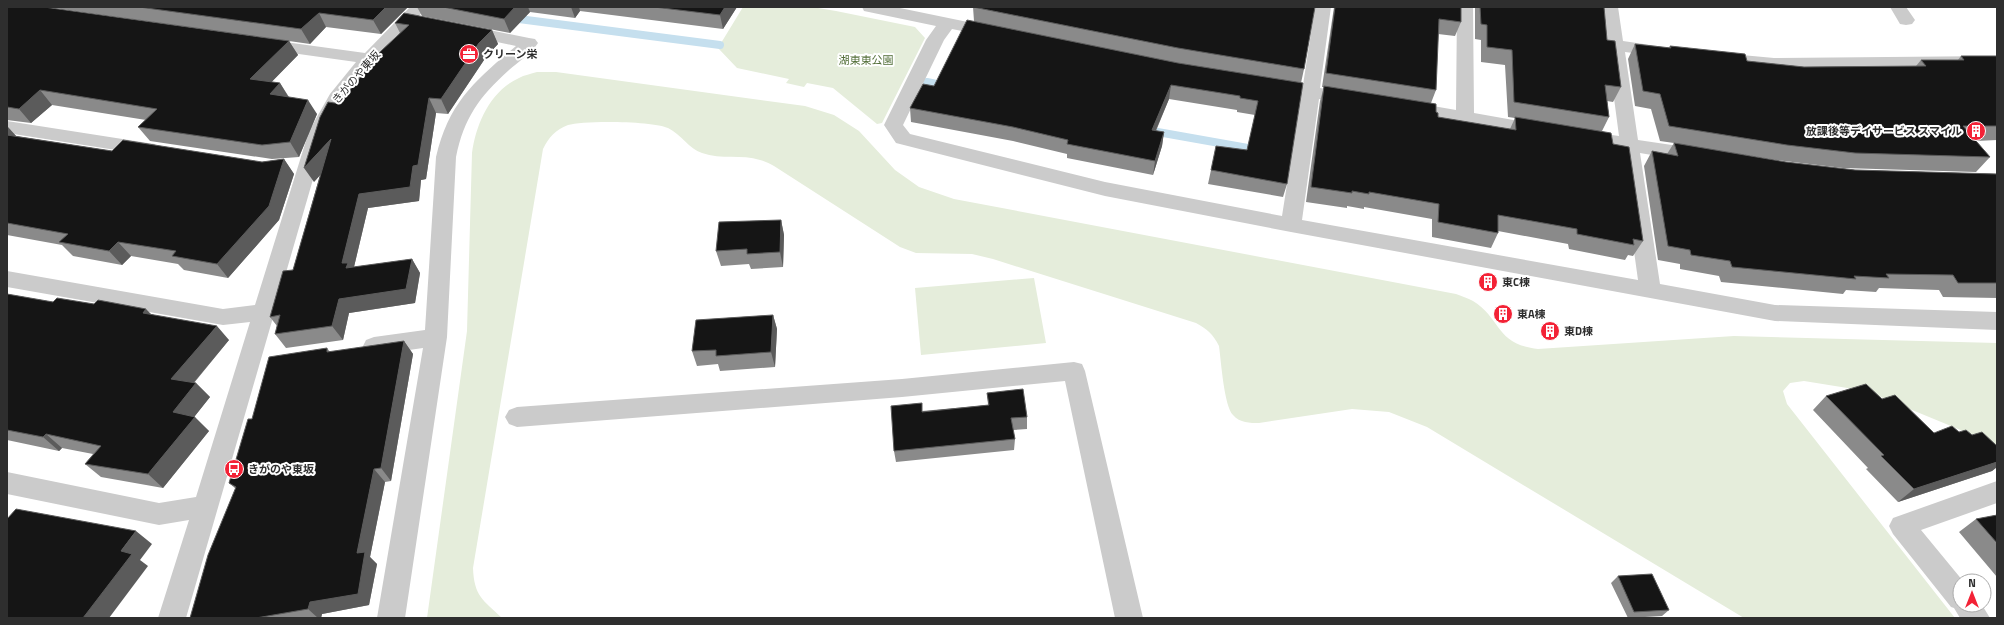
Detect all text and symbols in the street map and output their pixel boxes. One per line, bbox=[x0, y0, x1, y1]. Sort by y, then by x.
office icon: クリーン栄 bbox=[458, 43, 480, 65]
place label: クリーン栄 bbox=[483, 46, 537, 62]
street label: きがのや東坂 bbox=[328, 47, 384, 107]
park label: 湖東東公園 bbox=[839, 52, 894, 68]
building icon: 放課後等デイサービス スマイル bbox=[1965, 120, 1987, 142]
place label: 放課後等デイサービス スマイル bbox=[1806, 123, 1962, 139]
building icon: 東C棟 bbox=[1477, 271, 1499, 293]
place label: 東C棟 bbox=[1502, 274, 1530, 290]
building icon: 東A棟 bbox=[1492, 303, 1514, 325]
place label: 東A棟 bbox=[1517, 306, 1546, 322]
building icon: 東D棟 bbox=[1539, 320, 1561, 342]
place label: 東D棟 bbox=[1564, 323, 1593, 339]
bus stop icon: きがのや東坂 bbox=[223, 458, 245, 480]
place label: きがのや東坂 bbox=[248, 461, 314, 477]
north arrow bbox=[1952, 573, 1992, 613]
text: N bbox=[1968, 575, 1976, 591]

